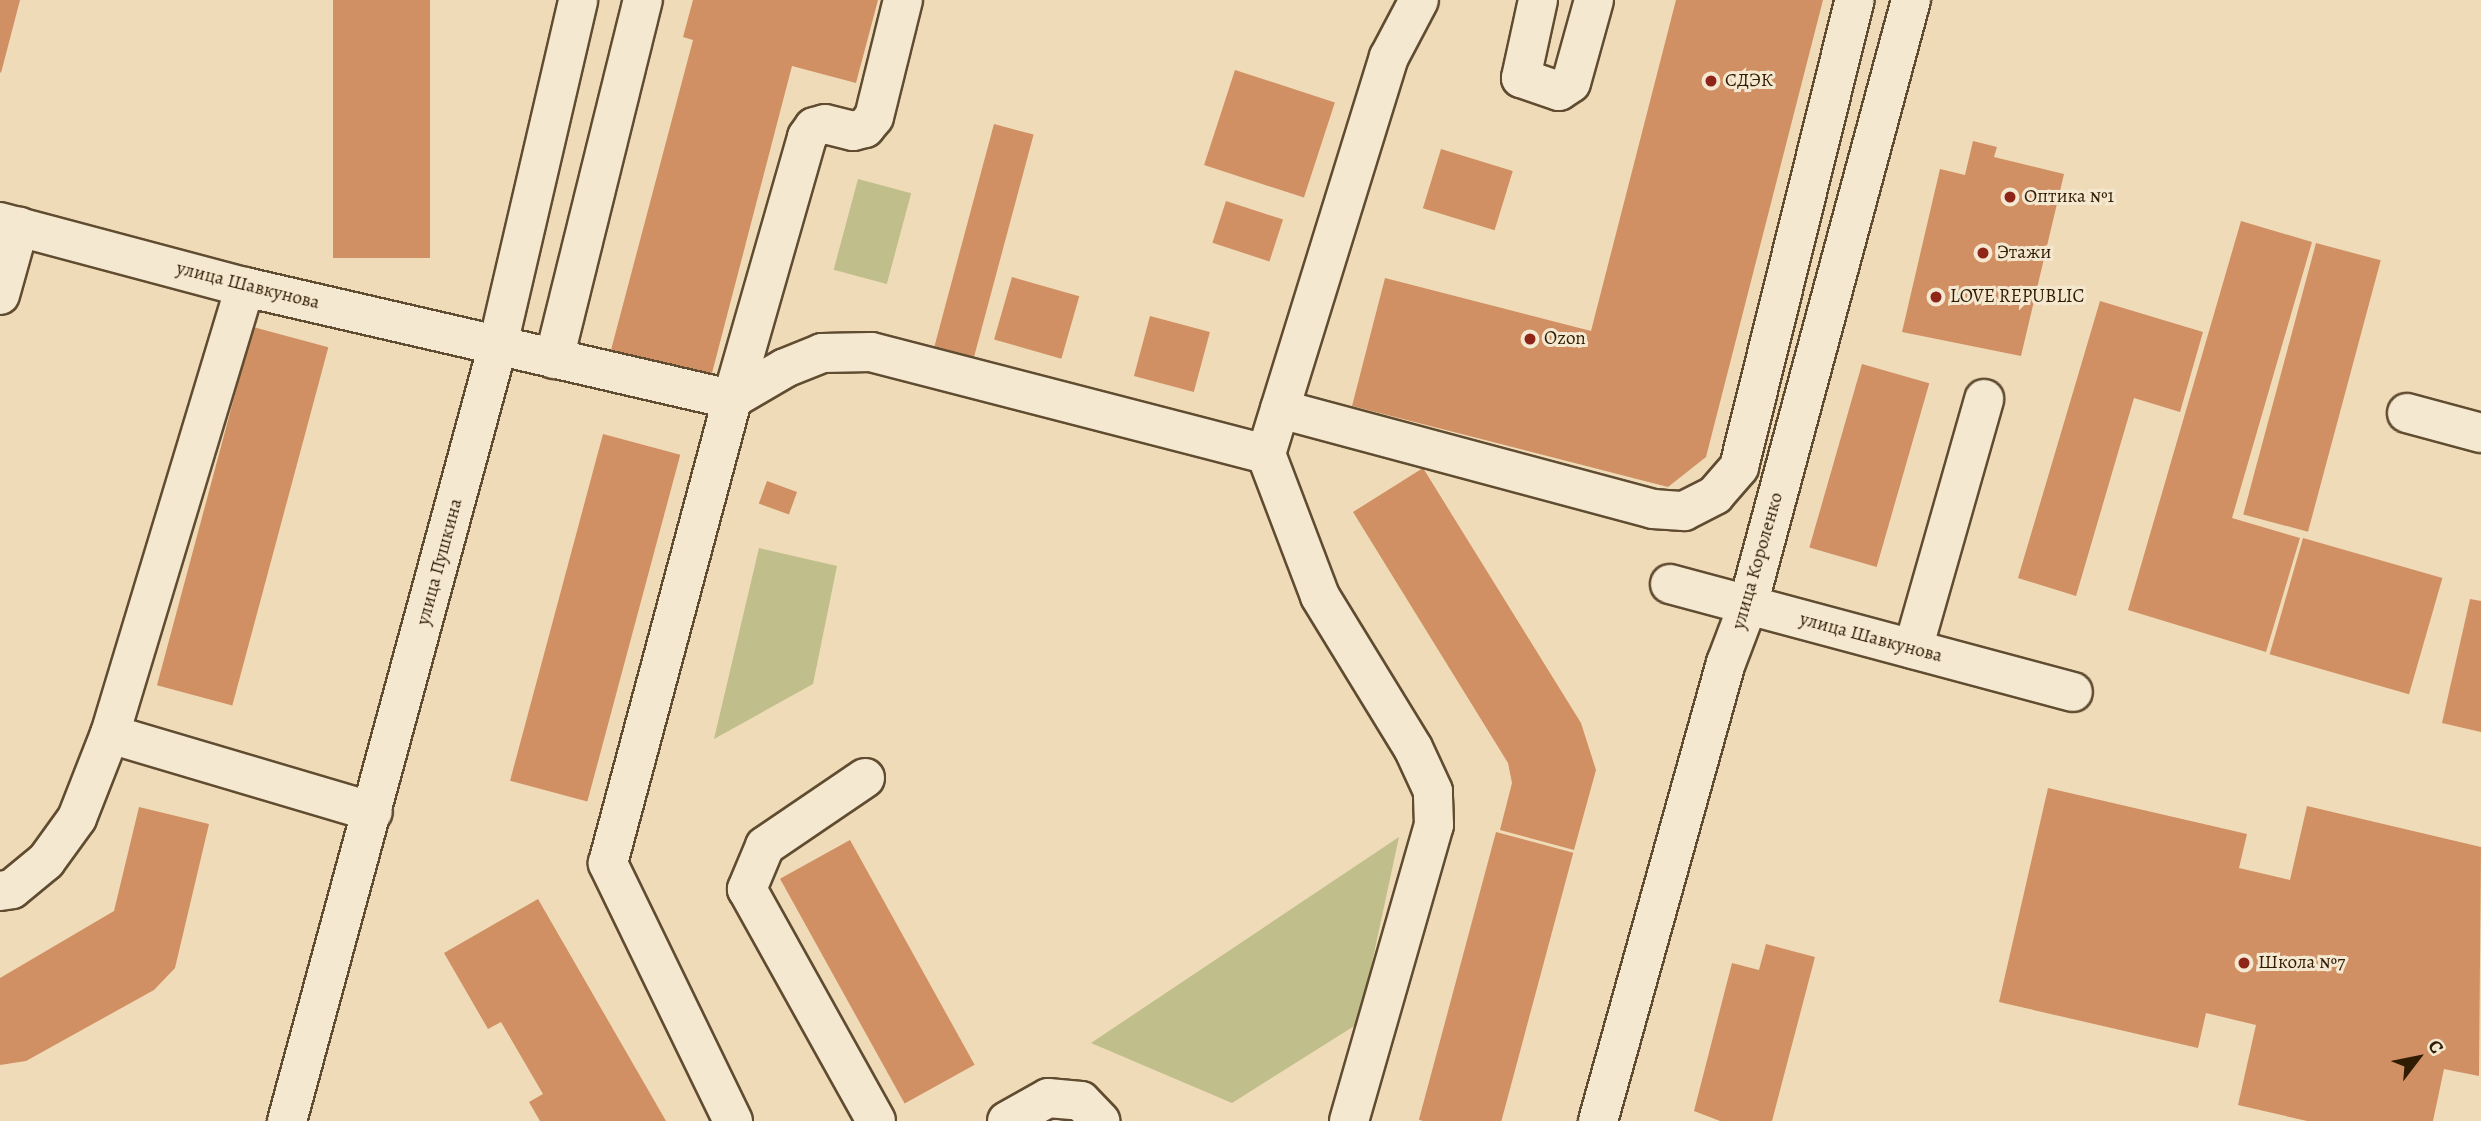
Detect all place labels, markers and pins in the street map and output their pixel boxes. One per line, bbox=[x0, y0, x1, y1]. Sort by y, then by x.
place label: СДЭК bbox=[1725, 70, 1773, 92]
marker: СДЭК bbox=[1703, 73, 1719, 89]
place label: Оптика №1 bbox=[2024, 186, 2114, 208]
marker: Оптика №1 bbox=[2002, 189, 2018, 205]
place label: Этажи bbox=[1997, 242, 2051, 264]
marker: Этажи bbox=[1975, 245, 1991, 261]
place label: LOVE REPUBLIC bbox=[1950, 286, 2084, 308]
marker: LOVE REPUBLIC bbox=[1928, 289, 1944, 305]
place label: Ozon bbox=[1544, 328, 1586, 350]
marker: Ozon bbox=[1522, 331, 1538, 347]
place label: Школа №7 bbox=[2258, 952, 2345, 974]
marker: Школа №7 bbox=[2236, 955, 2252, 971]

